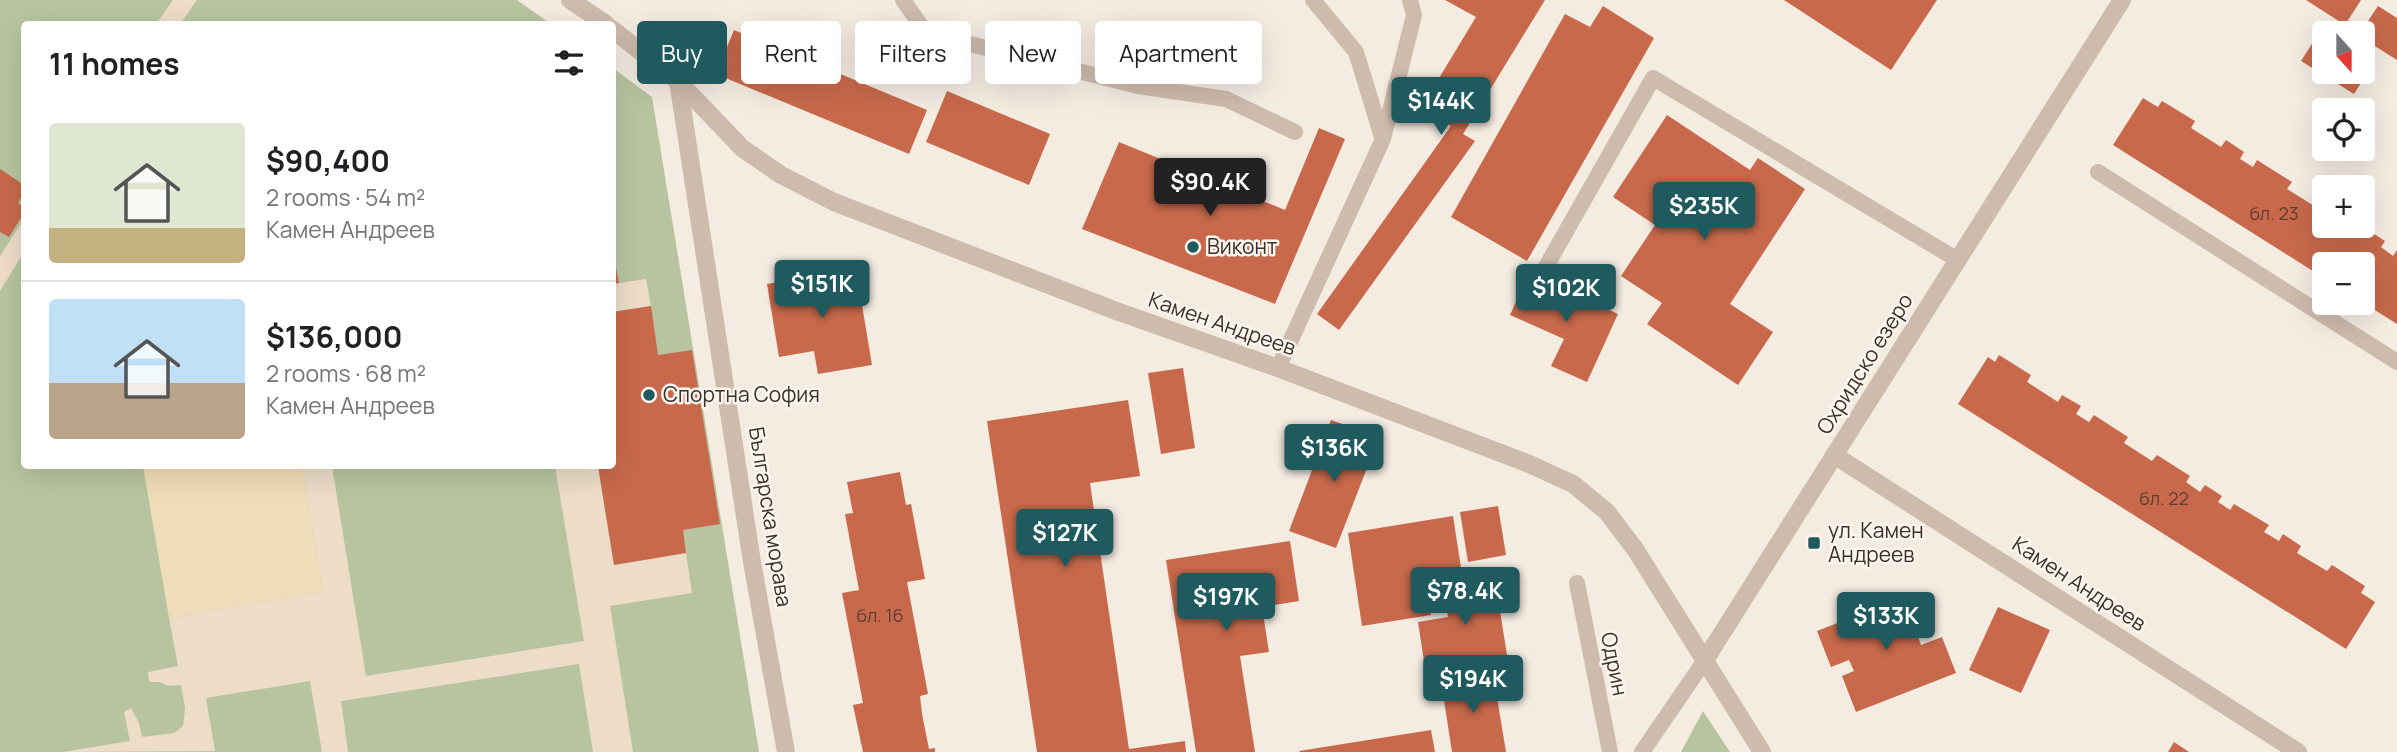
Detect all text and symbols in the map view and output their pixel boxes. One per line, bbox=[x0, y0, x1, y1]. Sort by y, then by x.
chip: Buy bbox=[637, 21, 727, 84]
chip: Rent bbox=[741, 21, 841, 84]
chip: Filters bbox=[855, 21, 971, 84]
chip: New bbox=[985, 21, 1081, 84]
chip: Apartment bbox=[1095, 21, 1262, 84]
north arrow bbox=[2312, 21, 2375, 84]
map controls bbox=[2312, 21, 2375, 315]
text: 11 homes bbox=[49, 43, 180, 84]
icon: filters bbox=[550, 44, 588, 82]
pin: $144K bbox=[1392, 78, 1490, 137]
text: $144K bbox=[1407, 84, 1475, 116]
button: locate bbox=[2312, 98, 2375, 161]
text: $90,400 bbox=[266, 140, 390, 181]
icon: home bbox=[105, 151, 189, 235]
pin: $90.4K bbox=[1153, 158, 1267, 218]
text: $90.4K bbox=[1170, 165, 1250, 197]
button: + bbox=[2312, 175, 2375, 238]
text: 2 rooms · 54 m² bbox=[266, 181, 425, 213]
pin: $235K bbox=[1655, 182, 1753, 242]
text: $235K bbox=[1669, 189, 1739, 221]
house number: бл. 23 bbox=[2249, 201, 2299, 225]
text: Камен Андреев bbox=[266, 213, 435, 245]
place label: Виконт bbox=[1207, 232, 1278, 260]
marker: Виконт bbox=[1185, 239, 1201, 255]
button: − bbox=[2312, 252, 2375, 315]
pin: $151K bbox=[773, 260, 871, 320]
pin: $102K bbox=[1517, 264, 1615, 324]
text: $151K bbox=[791, 267, 853, 299]
text: $102K bbox=[1532, 271, 1600, 303]
street label: Камен Андреев bbox=[1145, 285, 1300, 361]
street label: Охридско езеро bbox=[1810, 288, 1919, 439]
text: $136,000 bbox=[266, 316, 402, 357]
icon: home bbox=[105, 327, 189, 411]
text: 2 rooms · 68 m² bbox=[266, 357, 426, 389]
place label: Спортна София bbox=[663, 380, 820, 408]
marker: Спортна София bbox=[641, 387, 657, 403]
text: Камен Андреев bbox=[266, 389, 435, 421]
pin: $136K bbox=[1285, 424, 1383, 484]
street label: Българска морава bbox=[743, 425, 799, 609]
text: $136K bbox=[1300, 431, 1368, 463]
house number: бл. 22 bbox=[2139, 486, 2189, 510]
pin: $127K bbox=[1016, 510, 1114, 569]
text: $127K bbox=[1032, 516, 1098, 548]
place label: ул. Камен Андреев bbox=[1828, 516, 1924, 568]
street label: Камен Андреев bbox=[2007, 529, 2152, 637]
marker: ул. Камен Андреев bbox=[1806, 535, 1822, 551]
pin: $78.4K bbox=[1408, 568, 1522, 627]
pin: $197K bbox=[1177, 574, 1275, 633]
text: $78.4K bbox=[1427, 574, 1503, 606]
text: $197K bbox=[1193, 580, 1259, 612]
pin: $133K bbox=[1837, 592, 1935, 652]
text: $133K bbox=[1853, 599, 1919, 631]
house number: бл. 16 bbox=[856, 603, 904, 627]
street label: Одрин bbox=[1595, 629, 1635, 698]
pin: $194K bbox=[1424, 656, 1522, 715]
text: $194K bbox=[1439, 662, 1507, 694]

